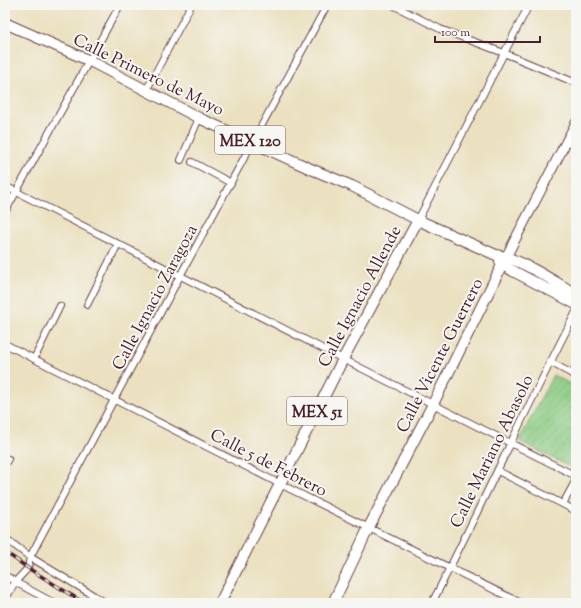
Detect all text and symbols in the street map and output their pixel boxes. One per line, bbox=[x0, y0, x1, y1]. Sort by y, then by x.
scale bar bbox=[435, 18, 540, 44]
text: 100 m bbox=[441, 24, 470, 42]
street label: Calle Primero de Mayo bbox=[69, 29, 228, 123]
road number: MEX 120 bbox=[215, 126, 285, 154]
street label: Calle Ignacio Zaragoza bbox=[107, 221, 204, 375]
street label: Calle Ignacio Allende bbox=[313, 222, 408, 372]
street label: Calle Vicente Guerrero bbox=[391, 275, 490, 437]
street label: Calle Mariano Abasolo bbox=[445, 371, 540, 533]
road number: MEX 51 bbox=[287, 397, 347, 425]
street label: Calle 5 de Febrero bbox=[205, 424, 331, 504]

